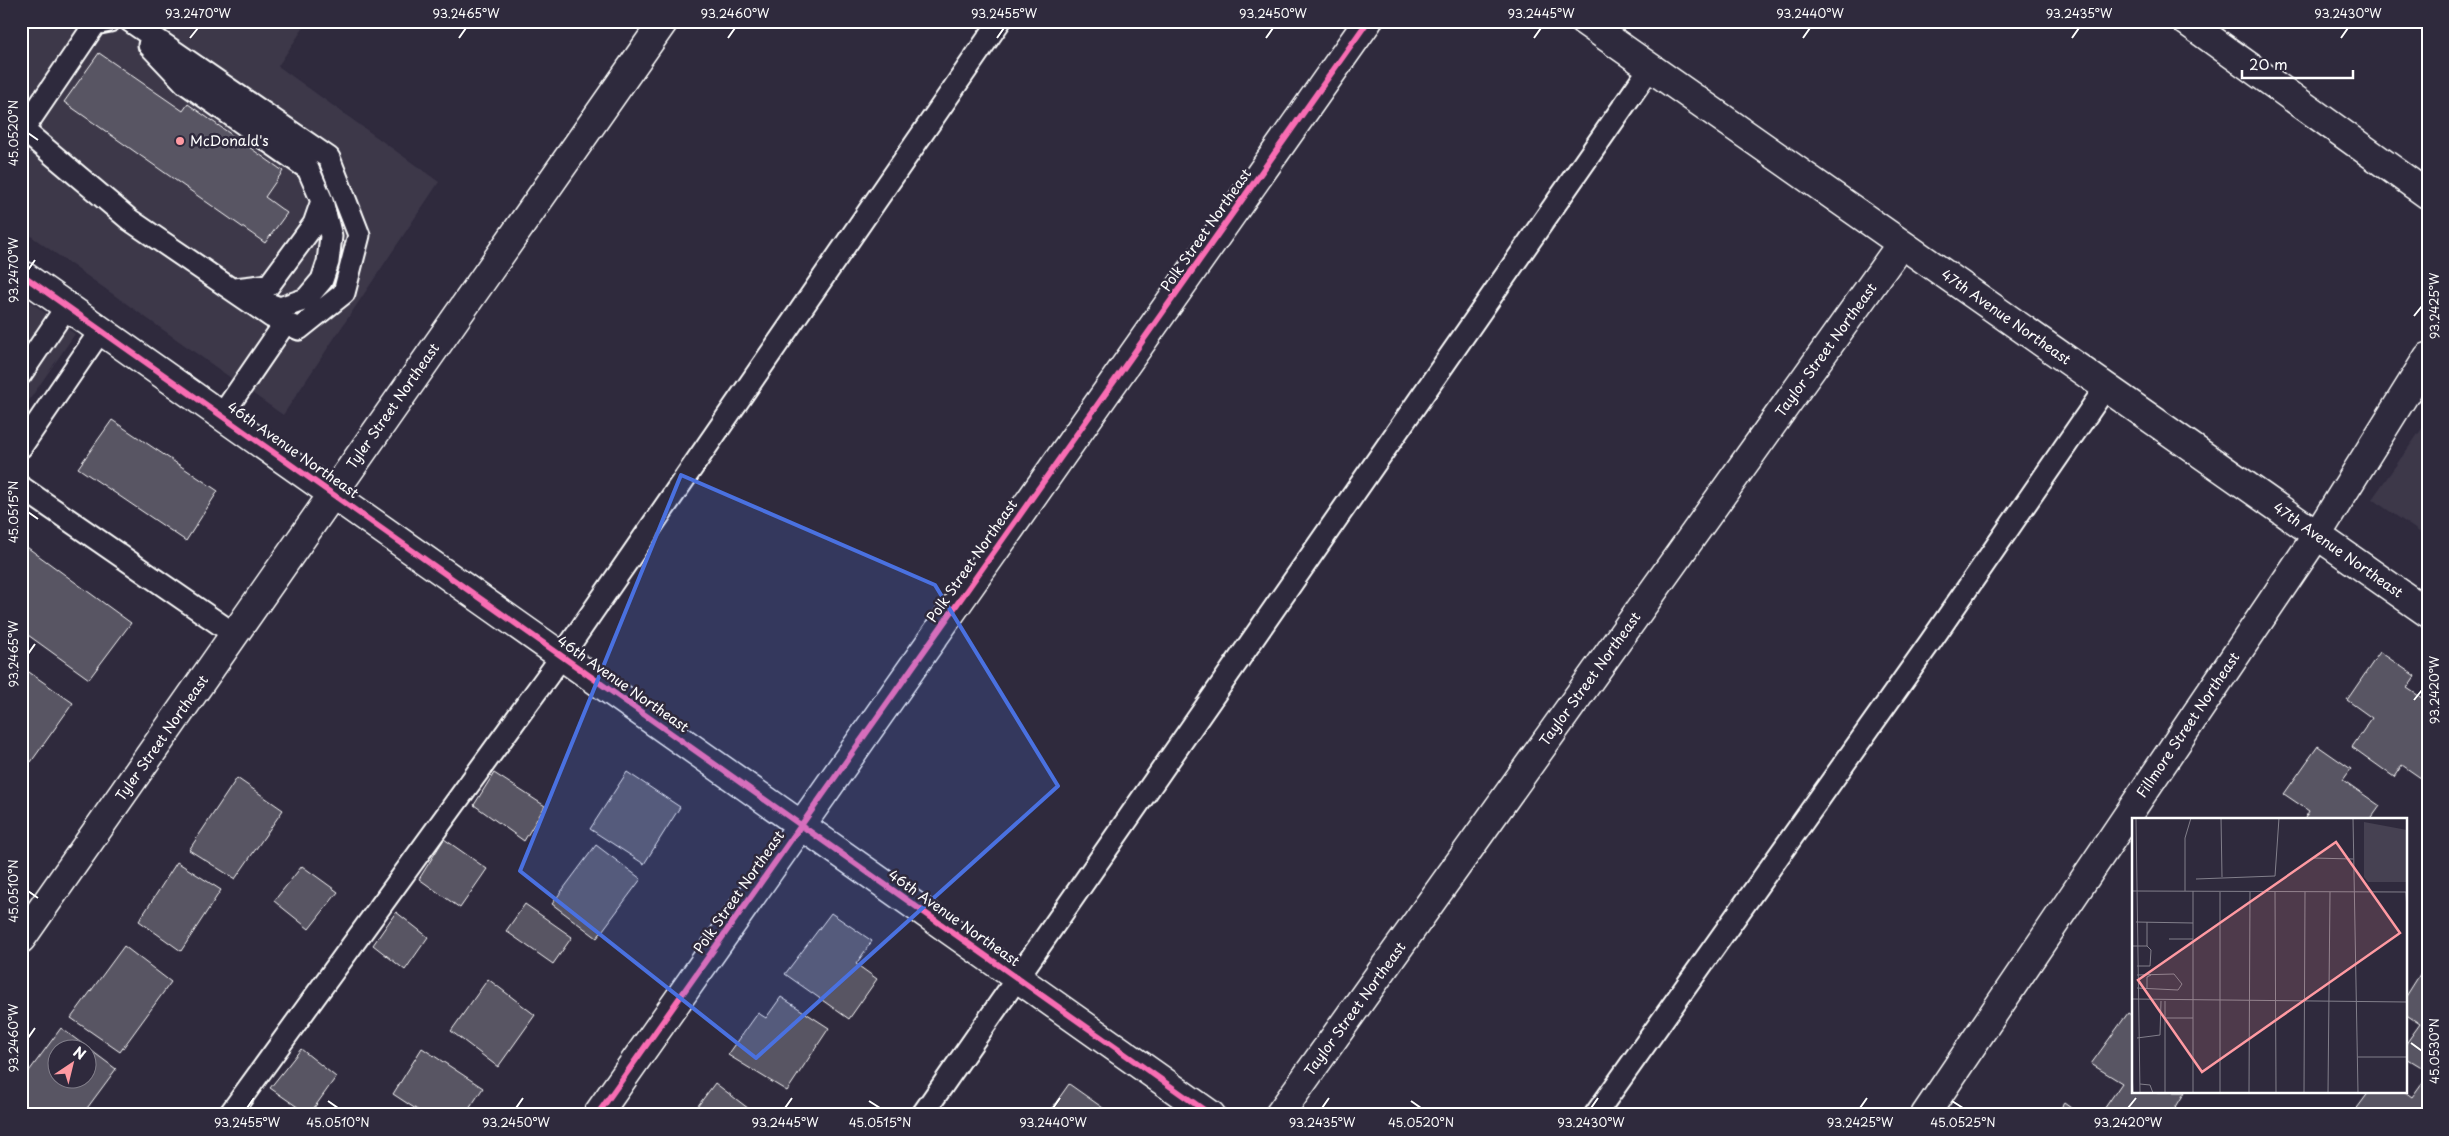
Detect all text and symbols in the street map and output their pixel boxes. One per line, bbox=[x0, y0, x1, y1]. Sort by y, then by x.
text: 93.2470°W bbox=[165, 4, 232, 22]
text: 93.2465°W bbox=[433, 4, 500, 22]
text: 93.2460°W bbox=[701, 4, 770, 22]
text: 93.2455°W bbox=[971, 4, 1038, 22]
text: 93.2450°W bbox=[1239, 4, 1308, 22]
text: 93.2445°W bbox=[1508, 4, 1575, 22]
text: 93.2440°W bbox=[1776, 4, 1845, 22]
text: 93.2435°W bbox=[2046, 4, 2113, 22]
text: 93.2430°W bbox=[2314, 4, 2382, 22]
scale bar bbox=[2242, 48, 2353, 80]
text: 20 m bbox=[2249, 52, 2288, 75]
text: 45.0520°N bbox=[4, 100, 22, 166]
place label: McDonald's bbox=[190, 130, 269, 151]
marker: McDonald's bbox=[174, 135, 186, 147]
street label: Polk Street Northeast bbox=[1155, 164, 1256, 296]
text: 93.2470°W bbox=[4, 236, 22, 303]
street label: 47th Avenue Northeast bbox=[1937, 264, 2076, 370]
text: 93.2425°W bbox=[2425, 272, 2443, 339]
street label: Taylor Street Northeast bbox=[1770, 278, 1882, 421]
street label: Tyler Street Northeast bbox=[341, 338, 444, 473]
street label: 46th Avenue Northeast bbox=[223, 396, 364, 503]
text: 45.0515°N bbox=[4, 481, 22, 543]
street label: Polk Street Northeast bbox=[921, 495, 1022, 627]
street label: 47th Avenue Northeast bbox=[2269, 497, 2408, 603]
street label: Taylor Street Northeast bbox=[1534, 607, 1646, 750]
text: 93.2465°W bbox=[4, 620, 22, 687]
street label: 46th Avenue Northeast bbox=[553, 630, 694, 737]
street label: Fillmore Street Northeast bbox=[2131, 647, 2244, 802]
text: 93.2420°W bbox=[2425, 655, 2443, 724]
street label: Tyler Street Northeast bbox=[110, 670, 213, 805]
inset map bbox=[2132, 818, 2406, 1094]
street label: Polk Street Northeast bbox=[688, 826, 789, 958]
text: 45.0510°N bbox=[4, 859, 22, 923]
street label: 46th Avenue Northeast bbox=[884, 864, 1025, 971]
street label: Taylor Street Northeast bbox=[1299, 937, 1411, 1080]
text: 93.2460°W bbox=[4, 1003, 22, 1072]
text: 45.0530°N bbox=[2425, 1018, 2443, 1084]
north arrow bbox=[48, 1038, 98, 1088]
text: N bbox=[69, 1041, 90, 1065]
text: 93.2455°W bbox=[214, 1113, 281, 1131]
text: 45.0510°N bbox=[306, 1113, 370, 1131]
text: 93.2450°W bbox=[482, 1113, 551, 1131]
text: 93.2445°W bbox=[752, 1113, 819, 1131]
text: 45.0515°N bbox=[849, 1113, 911, 1131]
text: 93.2440°W bbox=[1019, 1113, 1088, 1131]
text: 93.2435°W bbox=[1289, 1113, 1356, 1131]
text: 45.0520°N bbox=[1388, 1113, 1454, 1131]
text: 93.2430°W bbox=[1557, 1113, 1625, 1131]
text: 93.2425°W bbox=[1827, 1113, 1894, 1131]
text: 45.0525°N bbox=[1930, 1113, 1996, 1131]
text: 93.2420°W bbox=[2094, 1113, 2163, 1131]

